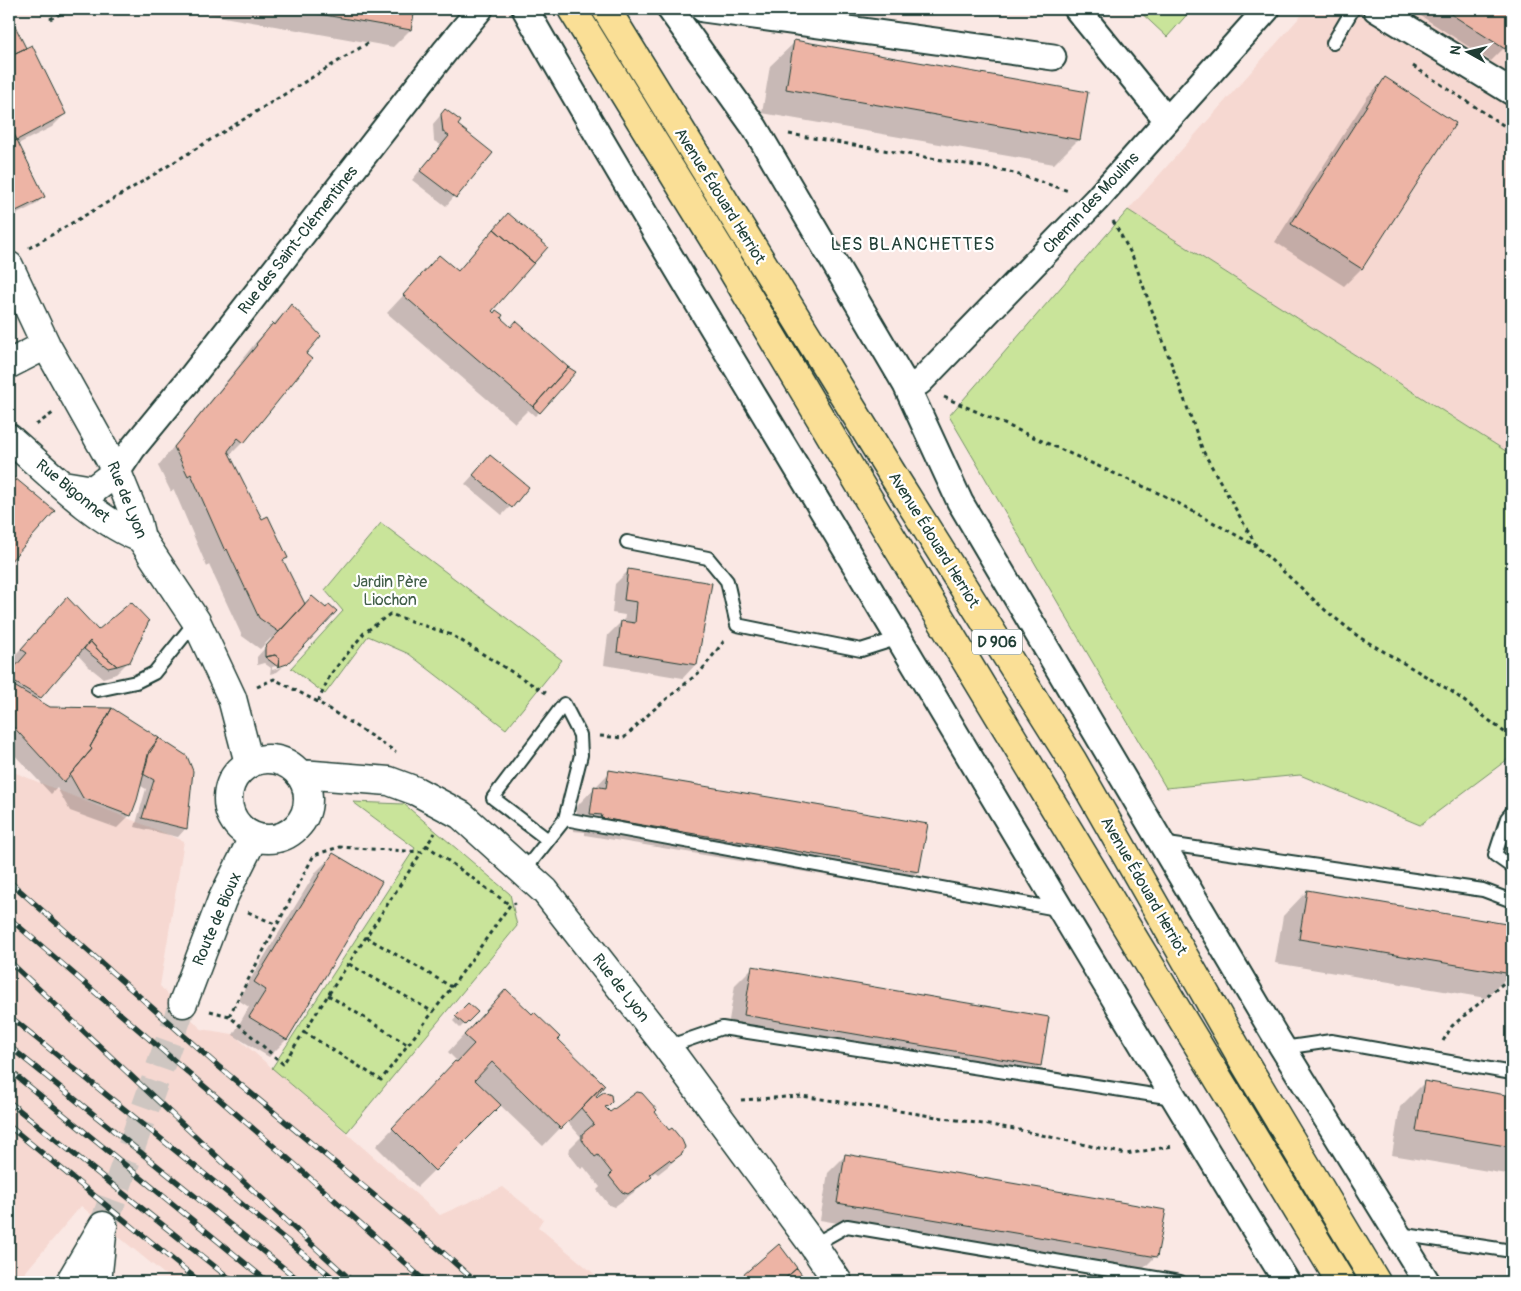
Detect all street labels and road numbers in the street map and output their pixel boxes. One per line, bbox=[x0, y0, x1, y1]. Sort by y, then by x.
street label: Avenue Édouard Herriot bbox=[670, 124, 770, 268]
street label: Chemin des Moulins bbox=[1039, 148, 1143, 258]
street label: Rue des Saint-Clémentines bbox=[234, 162, 362, 318]
street label: Rue Bigonnet bbox=[32, 455, 114, 527]
street label: Rue de Lyon bbox=[102, 459, 152, 541]
street label: Avenue Édouard Herriot bbox=[884, 468, 984, 612]
road number: D 906 bbox=[972, 630, 1022, 654]
street label: Avenue Édouard Herriot bbox=[1096, 813, 1192, 959]
street label: Route de Bioux bbox=[188, 869, 246, 969]
street label: Rue de Lyon bbox=[588, 950, 654, 1026]

